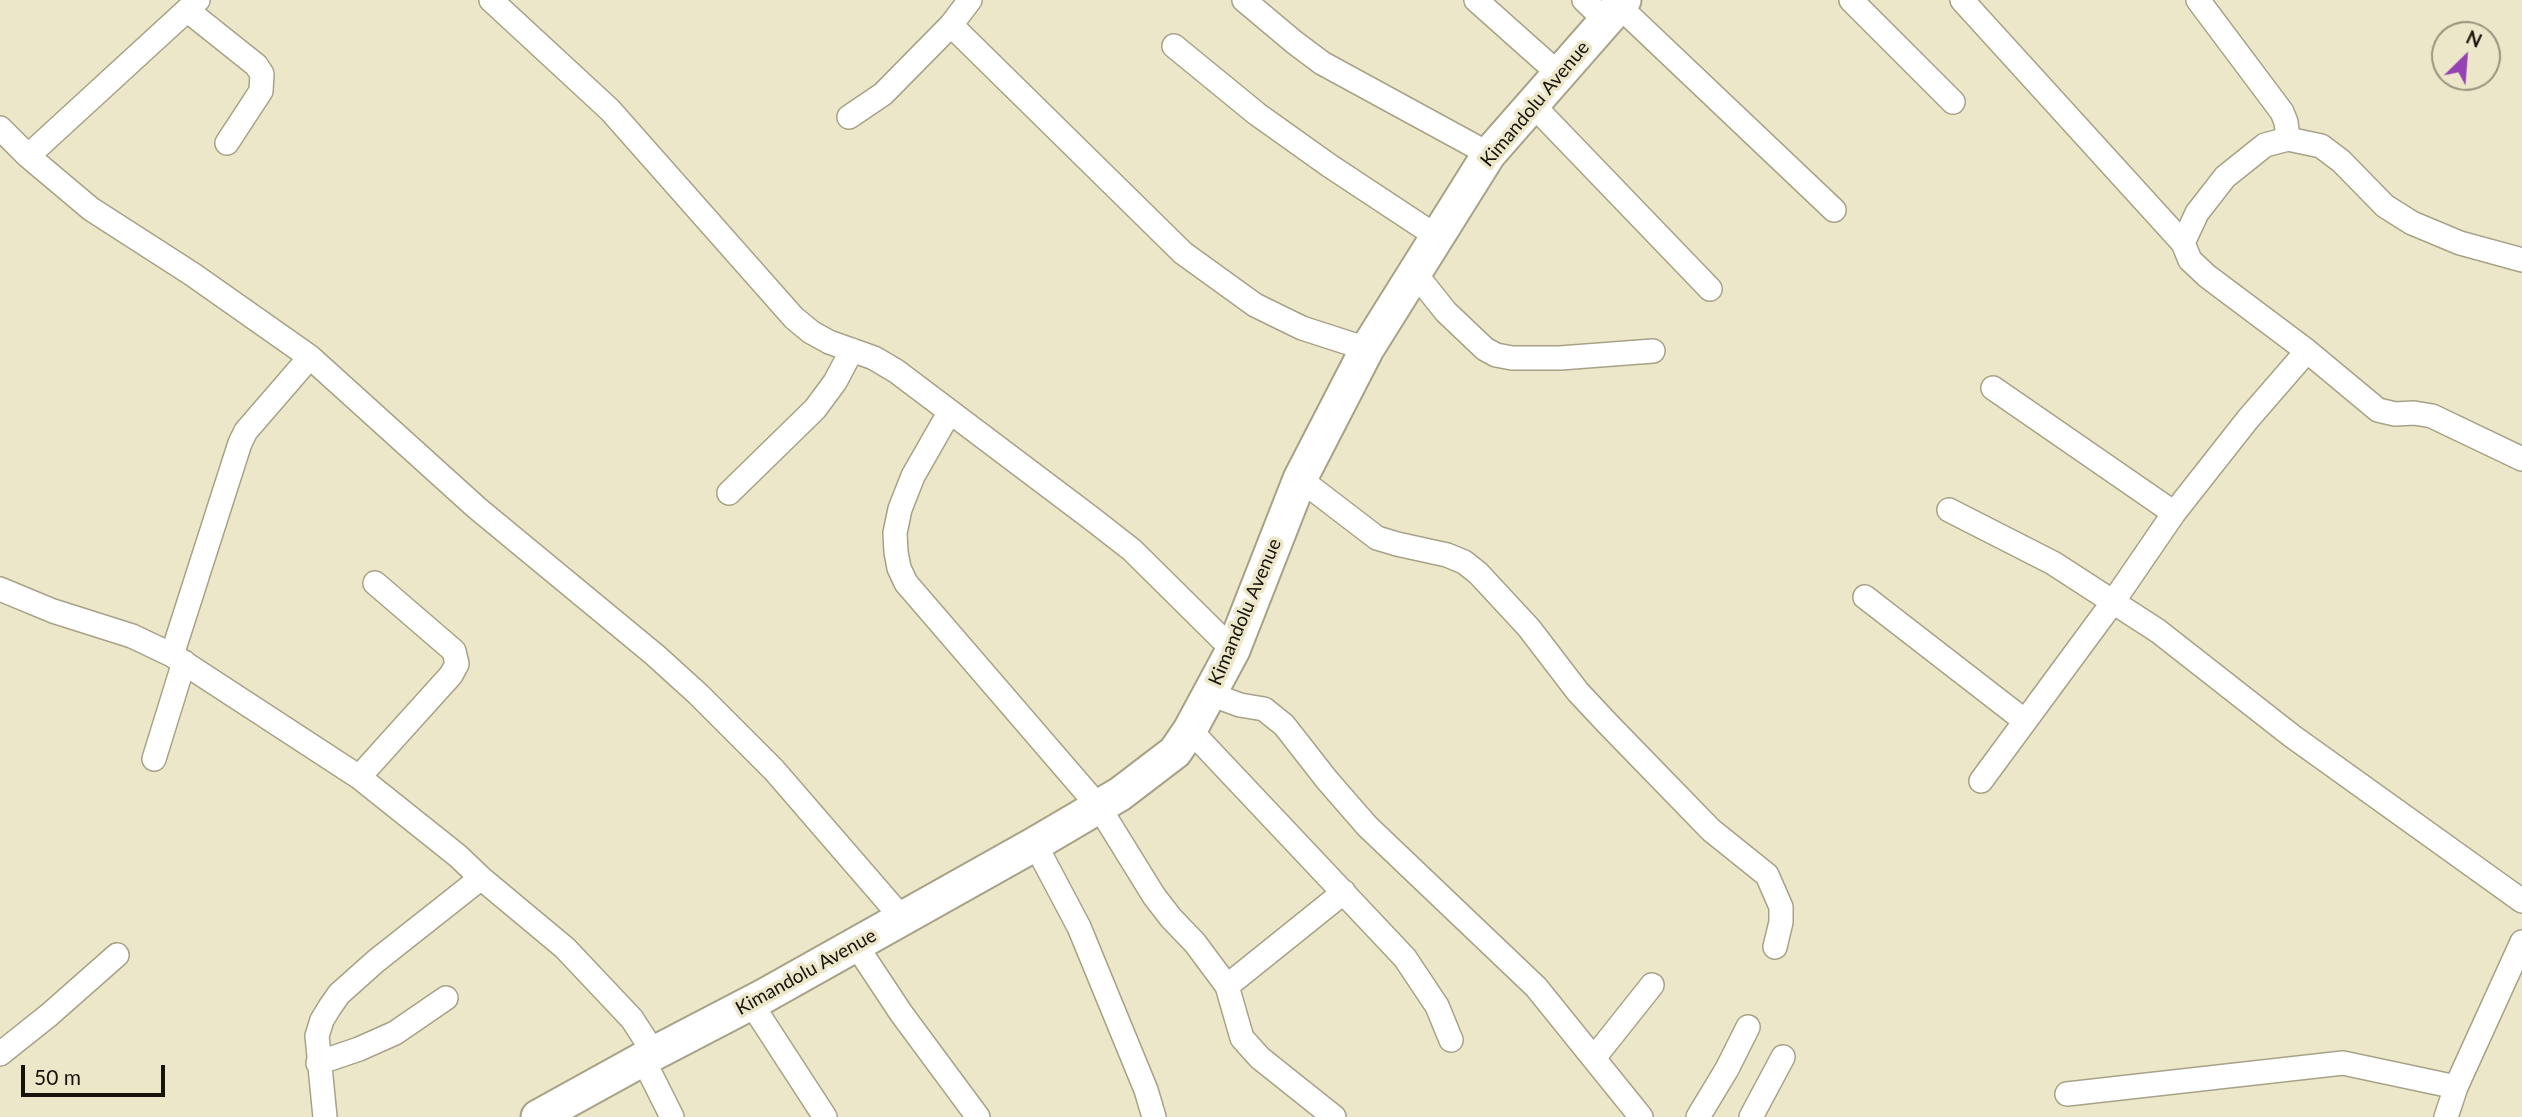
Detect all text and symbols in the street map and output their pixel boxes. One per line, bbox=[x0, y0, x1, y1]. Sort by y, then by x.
north arrow bbox=[2431, 21, 2501, 91]
text: N bbox=[2463, 25, 2486, 52]
street label: Kimandolu Avenue bbox=[1476, 37, 1594, 171]
street label: Kimandolu Avenue bbox=[1204, 535, 1286, 689]
street label: Kimandolu Avenue bbox=[732, 924, 880, 1020]
scale bar bbox=[24, 1050, 168, 1094]
text: 50 m bbox=[34, 1064, 81, 1089]

